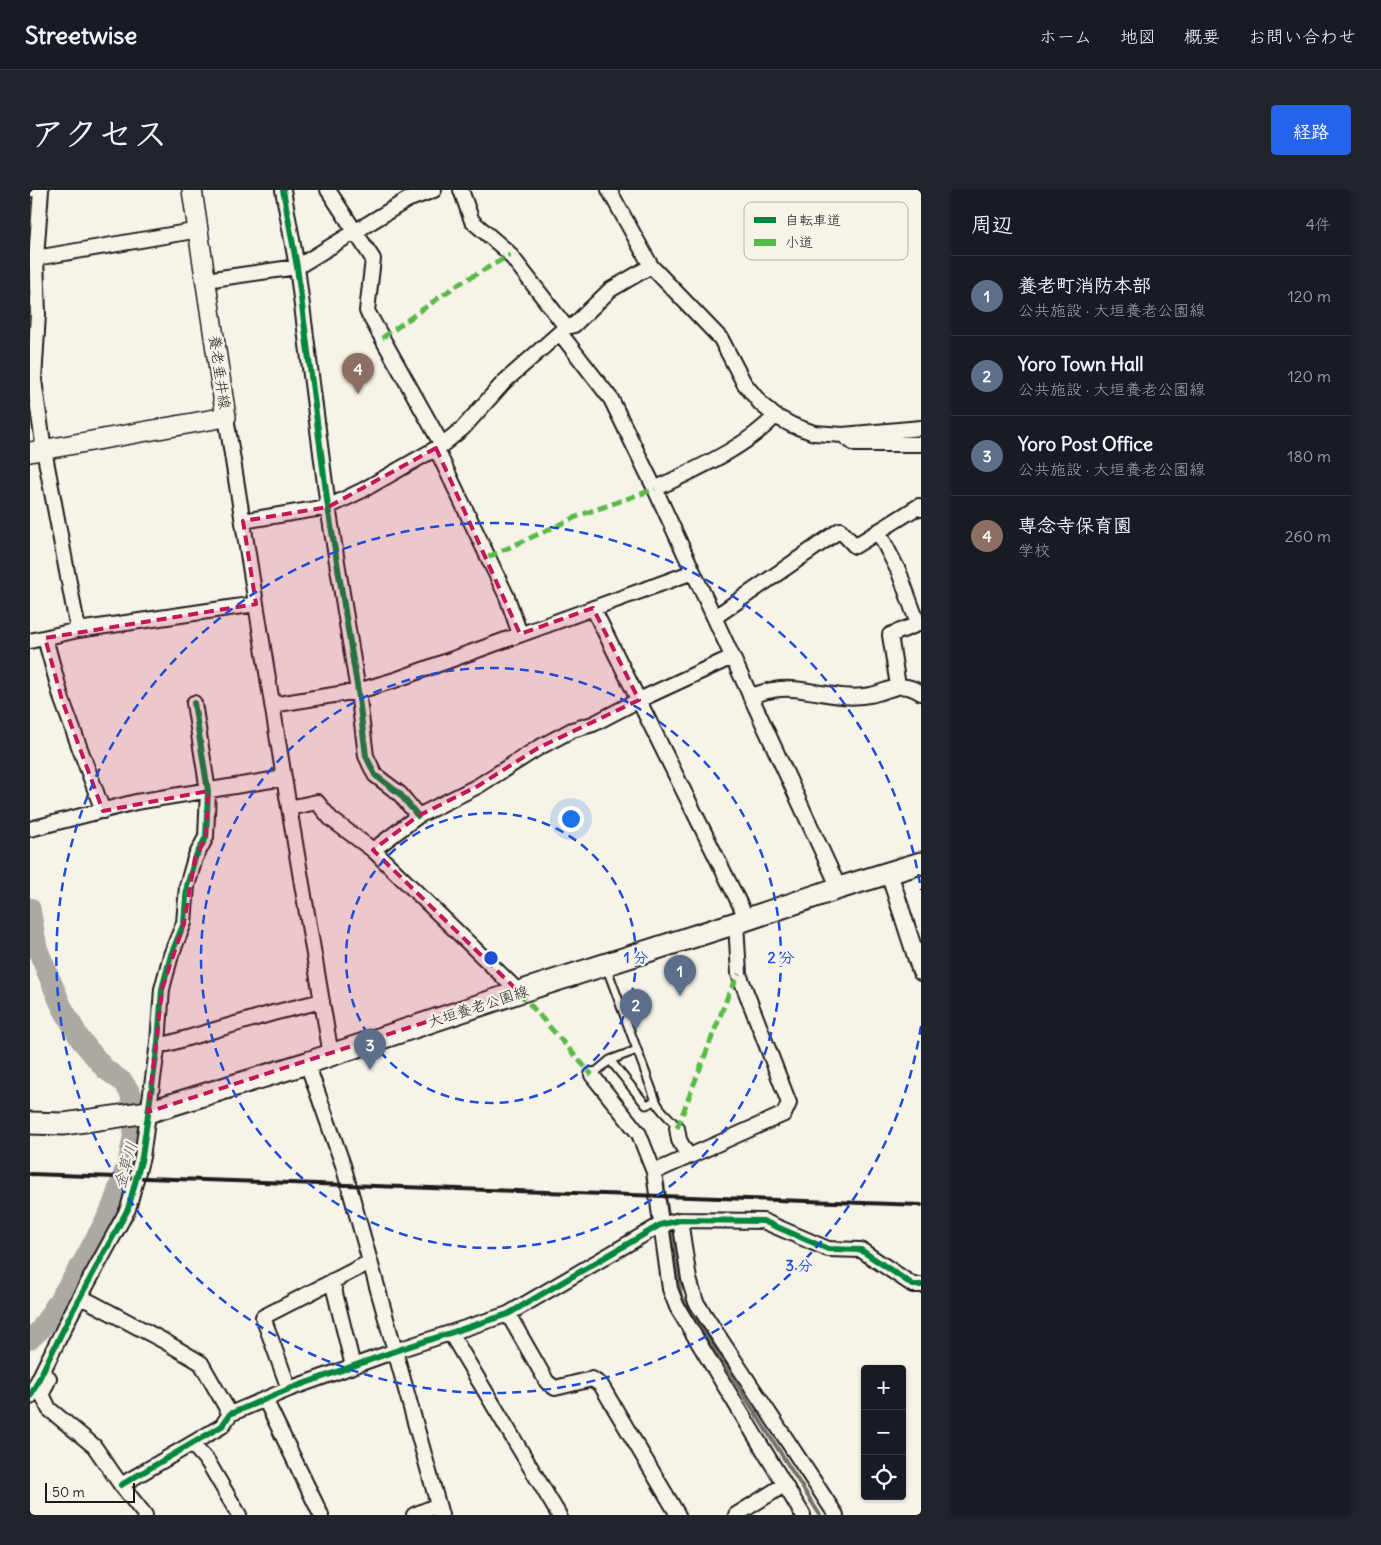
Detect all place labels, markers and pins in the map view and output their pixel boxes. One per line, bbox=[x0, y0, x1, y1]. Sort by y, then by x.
pin: 4 bbox=[342, 353, 374, 394]
centre of rings bbox=[482, 949, 500, 967]
pin: 1 bbox=[664, 955, 696, 996]
pin: 2 bbox=[620, 989, 652, 1030]
pin: 3 bbox=[354, 1029, 386, 1070]

